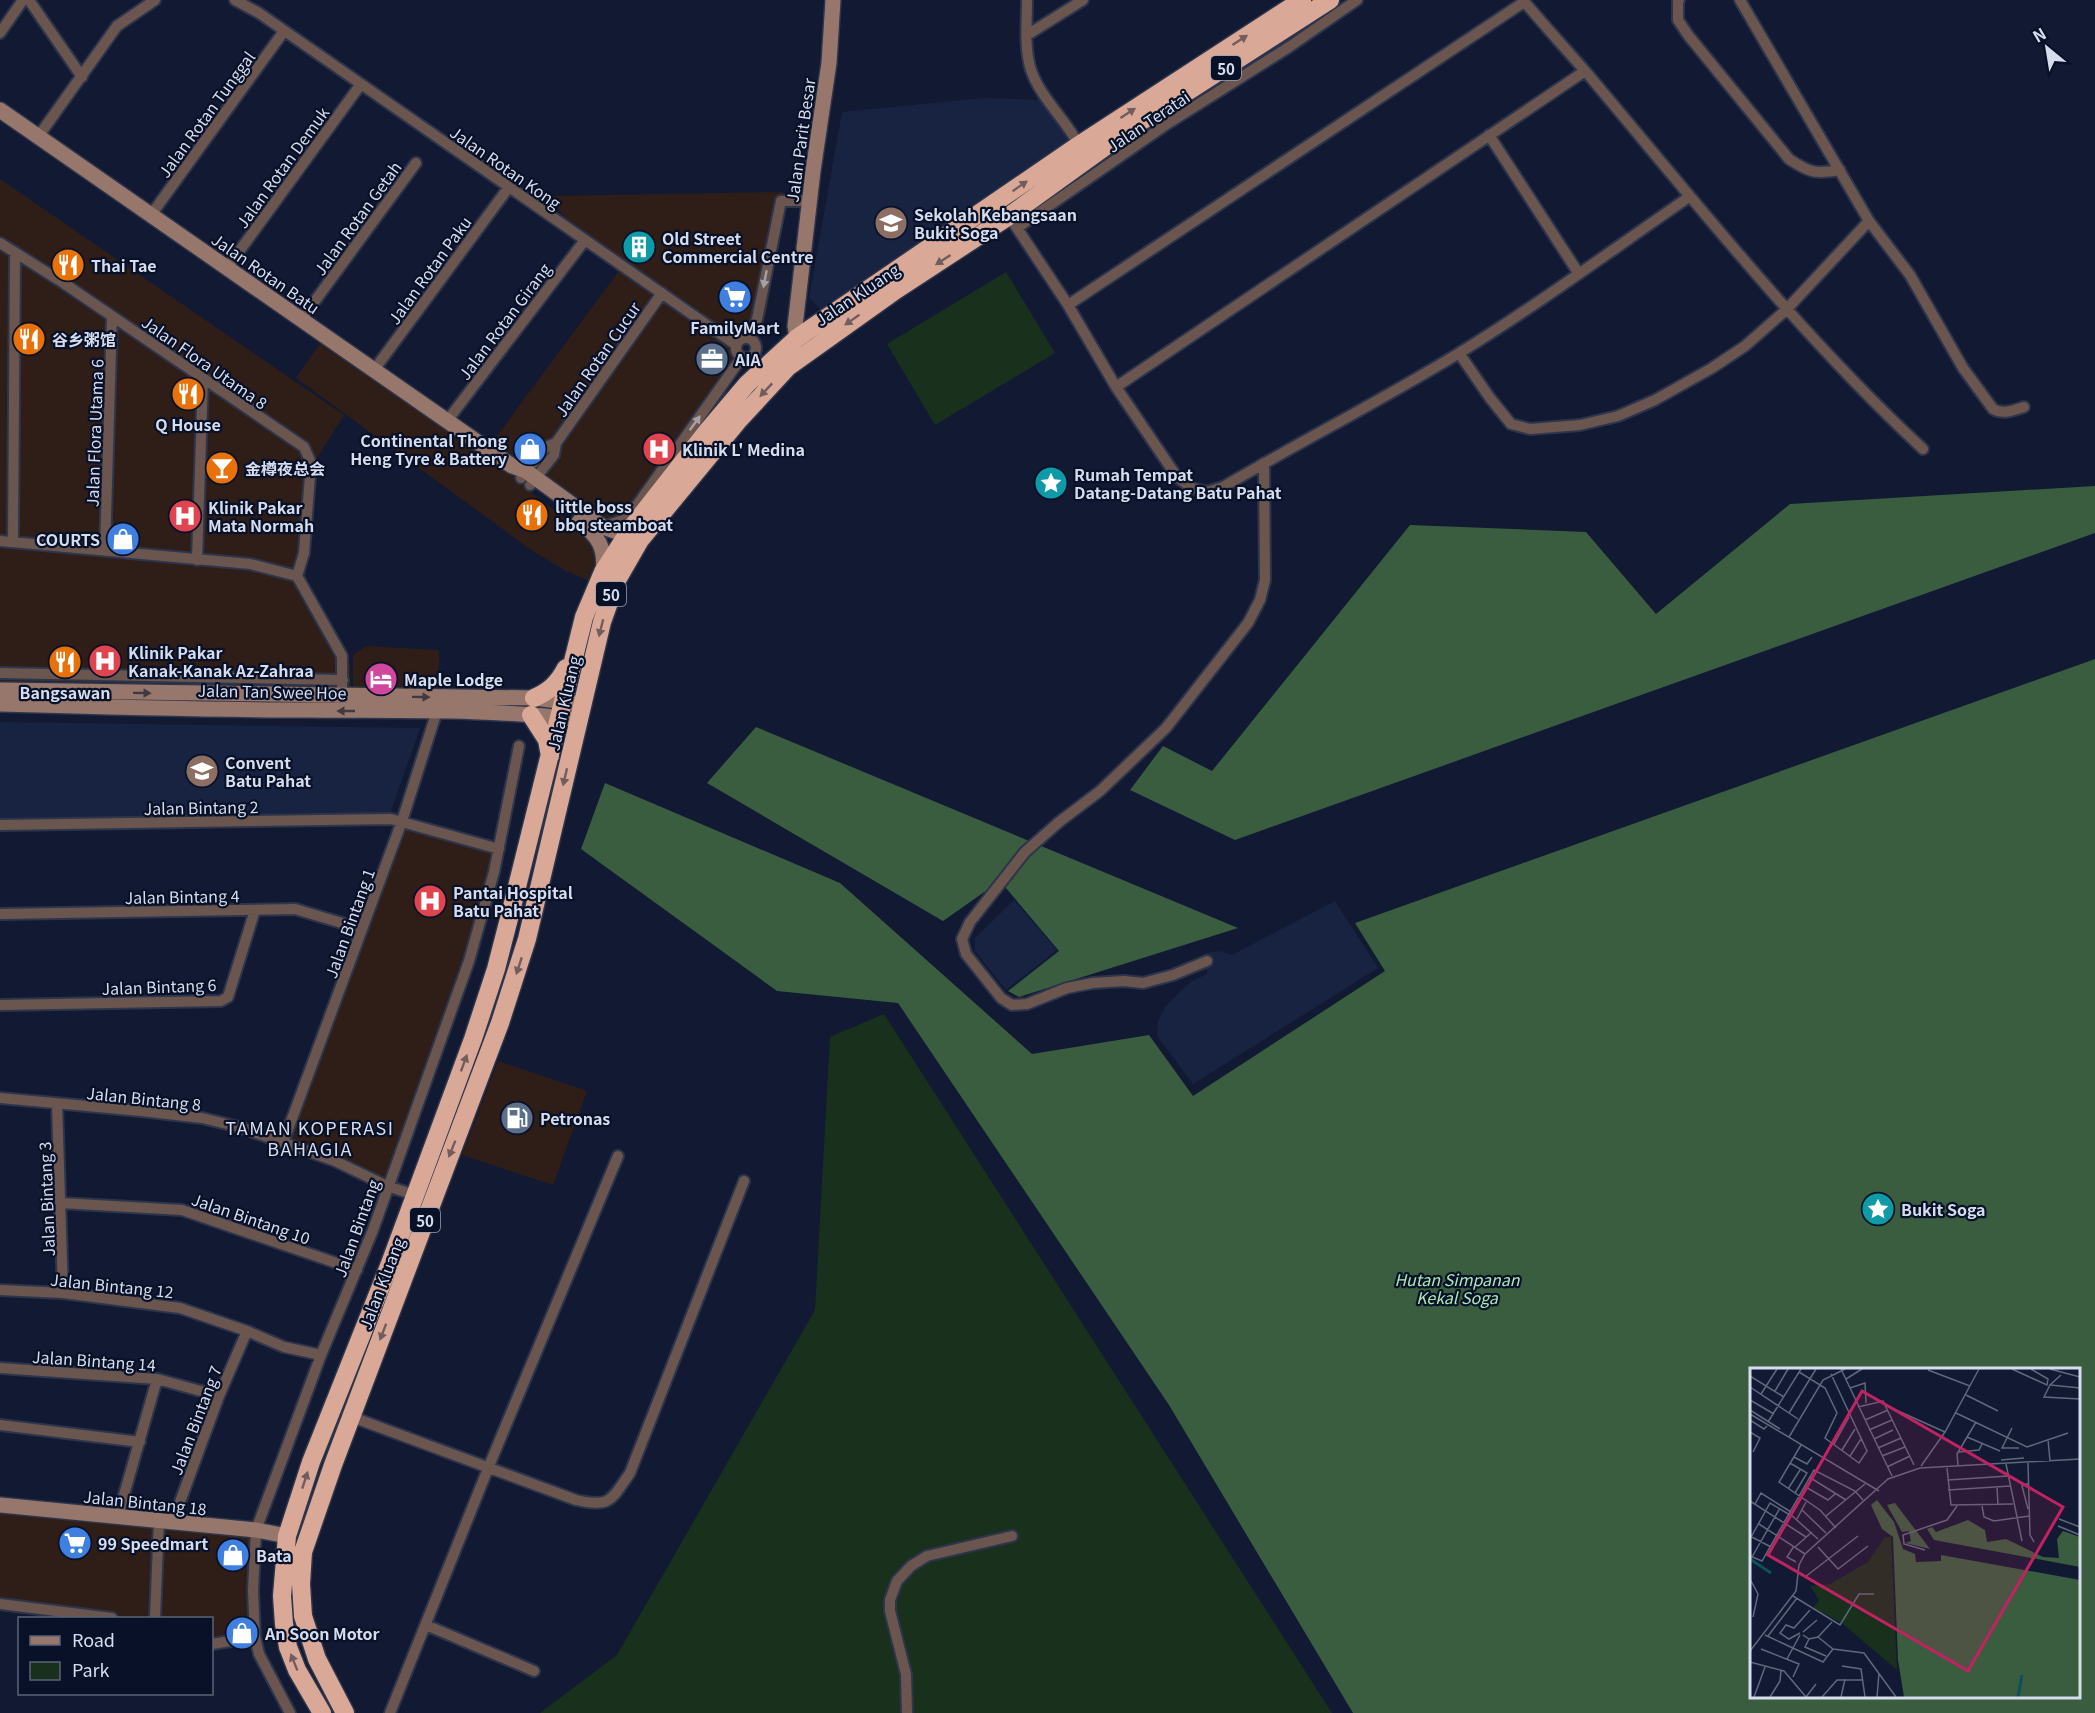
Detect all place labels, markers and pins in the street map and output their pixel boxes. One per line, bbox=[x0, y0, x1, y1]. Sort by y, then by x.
place label: Sekolah Kebangsaan Bukit Soga bbox=[914, 202, 1077, 244]
school or university icon: Sekolah Kebangsaan Bukit Soga bbox=[873, 205, 909, 241]
place label: Old Street Commercial Centre bbox=[662, 226, 814, 268]
building icon: Old Street Commercial Centre bbox=[621, 229, 657, 265]
restaurant icon: Thai Tae bbox=[50, 247, 86, 283]
place label: Thai Tae bbox=[91, 253, 157, 277]
supermarket icon: FamilyMart bbox=[717, 279, 753, 315]
place label: FamilyMart bbox=[690, 315, 780, 339]
restaurant icon: 谷乡粥馆 bbox=[11, 321, 47, 357]
place label: 谷乡粥馆 bbox=[52, 327, 116, 351]
office icon: AIA bbox=[694, 341, 730, 377]
place label: AIA bbox=[734, 347, 762, 371]
restaurant icon: Q House bbox=[170, 376, 206, 412]
place label: Q House bbox=[155, 412, 221, 436]
place label: Continental Thong Heng Tyre & Battery bbox=[350, 428, 507, 470]
shop icon: Continental Thong Heng Tyre & Battery bbox=[512, 431, 548, 467]
hospital icon: Klinik L' Medina bbox=[641, 431, 677, 467]
place label: Klinik L' Medina bbox=[682, 437, 805, 461]
bar icon: 金樽夜总会 bbox=[204, 450, 240, 486]
place label: 金樽夜总会 bbox=[245, 456, 325, 480]
place label: Rumah Tempat Datang-Datang Batu Pahat bbox=[1074, 462, 1282, 504]
place icon: Rumah Tempat Datang-Datang Batu Pahat bbox=[1033, 465, 1069, 501]
place label: little boss bbq steamboat bbox=[555, 494, 673, 536]
place label: Klinik Pakar Mata Normah bbox=[208, 495, 314, 537]
restaurant icon: little boss bbq steamboat bbox=[514, 497, 550, 533]
hospital icon: Klinik Pakar Mata Normah bbox=[167, 498, 203, 534]
shop icon: COURTS bbox=[105, 521, 141, 557]
place label: COURTS bbox=[36, 527, 100, 551]
place label: Klinik Pakar Kanak-Kanak Az-Zahraa bbox=[128, 640, 314, 682]
hospital icon: Klinik Pakar Kanak-Kanak Az-Zahraa bbox=[87, 643, 123, 679]
restaurant icon: Bangsawan bbox=[47, 644, 83, 680]
hotel icon: Maple Lodge bbox=[363, 661, 399, 697]
place label: Maple Lodge bbox=[404, 667, 503, 691]
place label: Bangsawan bbox=[20, 680, 110, 704]
place label: Convent Batu Pahat bbox=[225, 750, 311, 792]
school or university icon: Convent Batu Pahat bbox=[184, 753, 220, 789]
place label: Pantai Hospital Batu Pahat bbox=[453, 880, 573, 922]
hospital icon: Pantai Hospital Batu Pahat bbox=[412, 883, 448, 919]
fuel station icon: Petronas bbox=[499, 1100, 535, 1136]
place label: Petronas bbox=[540, 1106, 610, 1130]
place icon: Bukit Soga bbox=[1860, 1191, 1896, 1227]
place label: Bukit Soga bbox=[1901, 1197, 1986, 1221]
supermarket icon: 99 Speedmart bbox=[57, 1525, 93, 1561]
place label: 99 Speedmart bbox=[98, 1531, 209, 1555]
shop icon: Bata bbox=[215, 1537, 251, 1573]
place label: Bata bbox=[256, 1543, 292, 1567]
shop icon: An Soon Motor bbox=[224, 1615, 260, 1651]
place label: An Soon Motor bbox=[264, 1621, 380, 1645]

